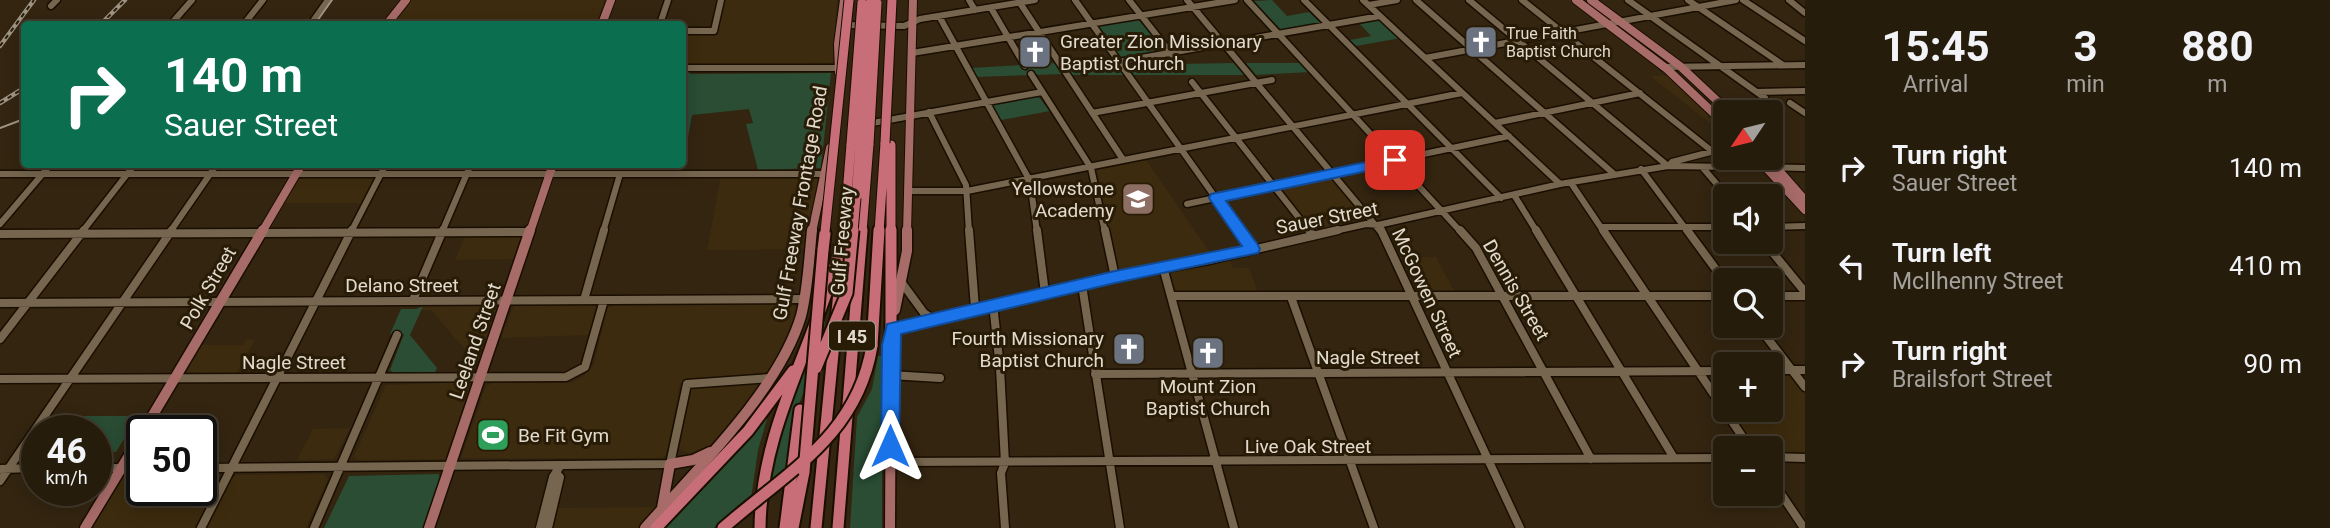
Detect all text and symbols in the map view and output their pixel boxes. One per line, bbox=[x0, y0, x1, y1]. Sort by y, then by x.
text: 15:45 bbox=[1882, 22, 1990, 71]
text: 3 bbox=[2073, 22, 2098, 71]
text: 880 bbox=[2181, 22, 2254, 71]
church icon: True Faith Baptist Church bbox=[1462, 23, 1500, 61]
place label: True Faith Baptist Church bbox=[1506, 24, 1611, 61]
place label: Greater Zion Missionary Baptist Church bbox=[1060, 30, 1262, 75]
church icon: Greater Zion Missionary Baptist Church bbox=[1016, 33, 1054, 71]
text: 140 m bbox=[164, 47, 303, 104]
icon: right bbox=[49, 49, 140, 140]
text: Arrival bbox=[1903, 71, 1968, 98]
text: min bbox=[2066, 71, 2105, 98]
text: m bbox=[2207, 71, 2227, 98]
street label: Gulf Freeway Frontage Road bbox=[768, 84, 832, 322]
north arrow bbox=[1713, 100, 1783, 170]
map controls bbox=[1713, 100, 1783, 506]
text: Sauer Street bbox=[164, 106, 338, 144]
pin bbox=[1365, 130, 1425, 190]
text: Turn right bbox=[1892, 140, 2007, 170]
icon: arrive bbox=[1376, 141, 1414, 179]
icon: right bbox=[1833, 149, 1871, 187]
text: 140 m bbox=[2229, 153, 2302, 183]
text: Sauer Street bbox=[1892, 170, 2017, 197]
place label: Yellowstone Academy bbox=[1012, 177, 1114, 222]
school or university icon: Yellowstone Academy bbox=[1119, 180, 1157, 218]
button: sound bbox=[1713, 184, 1783, 254]
street label: Gulf Freeway bbox=[826, 185, 858, 297]
street label: Sauer Street bbox=[1274, 197, 1380, 239]
street label: McGowen Street bbox=[1387, 225, 1467, 361]
street label: Dennis Street bbox=[1478, 235, 1554, 345]
text: Turn left bbox=[1892, 238, 1991, 268]
street label: Polk Street bbox=[175, 243, 241, 333]
icon: left bbox=[1833, 247, 1871, 285]
text: 410 m bbox=[2229, 251, 2302, 281]
button: search bbox=[1713, 268, 1783, 338]
text: McIlhenny Street bbox=[1892, 268, 2064, 295]
street label: Delano Street bbox=[345, 274, 459, 297]
street label: Leeland Street bbox=[444, 280, 506, 402]
road number: I 45 bbox=[829, 322, 875, 350]
place label: Fourth Missionary Baptist Church bbox=[951, 327, 1104, 372]
church icon: Fourth Missionary Baptist Church bbox=[1110, 330, 1148, 368]
church icon: Mount Zion Baptist Church bbox=[1189, 334, 1227, 372]
text: Turn right bbox=[1892, 336, 2007, 366]
icon: right bbox=[1833, 345, 1871, 383]
street label: Nagle Street bbox=[1316, 346, 1420, 369]
text: 90 m bbox=[2244, 349, 2302, 379]
street label: Nagle Street bbox=[242, 351, 346, 374]
button: + bbox=[1713, 352, 1783, 422]
text: Brailsfort Street bbox=[1892, 366, 2053, 393]
place label: Mount Zion Baptist Church bbox=[1146, 375, 1270, 420]
position arrow bbox=[853, 409, 927, 483]
speed limit sign: 50 bbox=[126, 415, 217, 506]
sports icon: Be Fit Gym bbox=[474, 416, 512, 454]
place label: Be Fit Gym bbox=[518, 424, 609, 447]
text: 46 bbox=[46, 431, 87, 472]
street label: Live Oak Street bbox=[1245, 435, 1371, 458]
button: − bbox=[1713, 436, 1783, 506]
text: km/h bbox=[45, 467, 88, 488]

